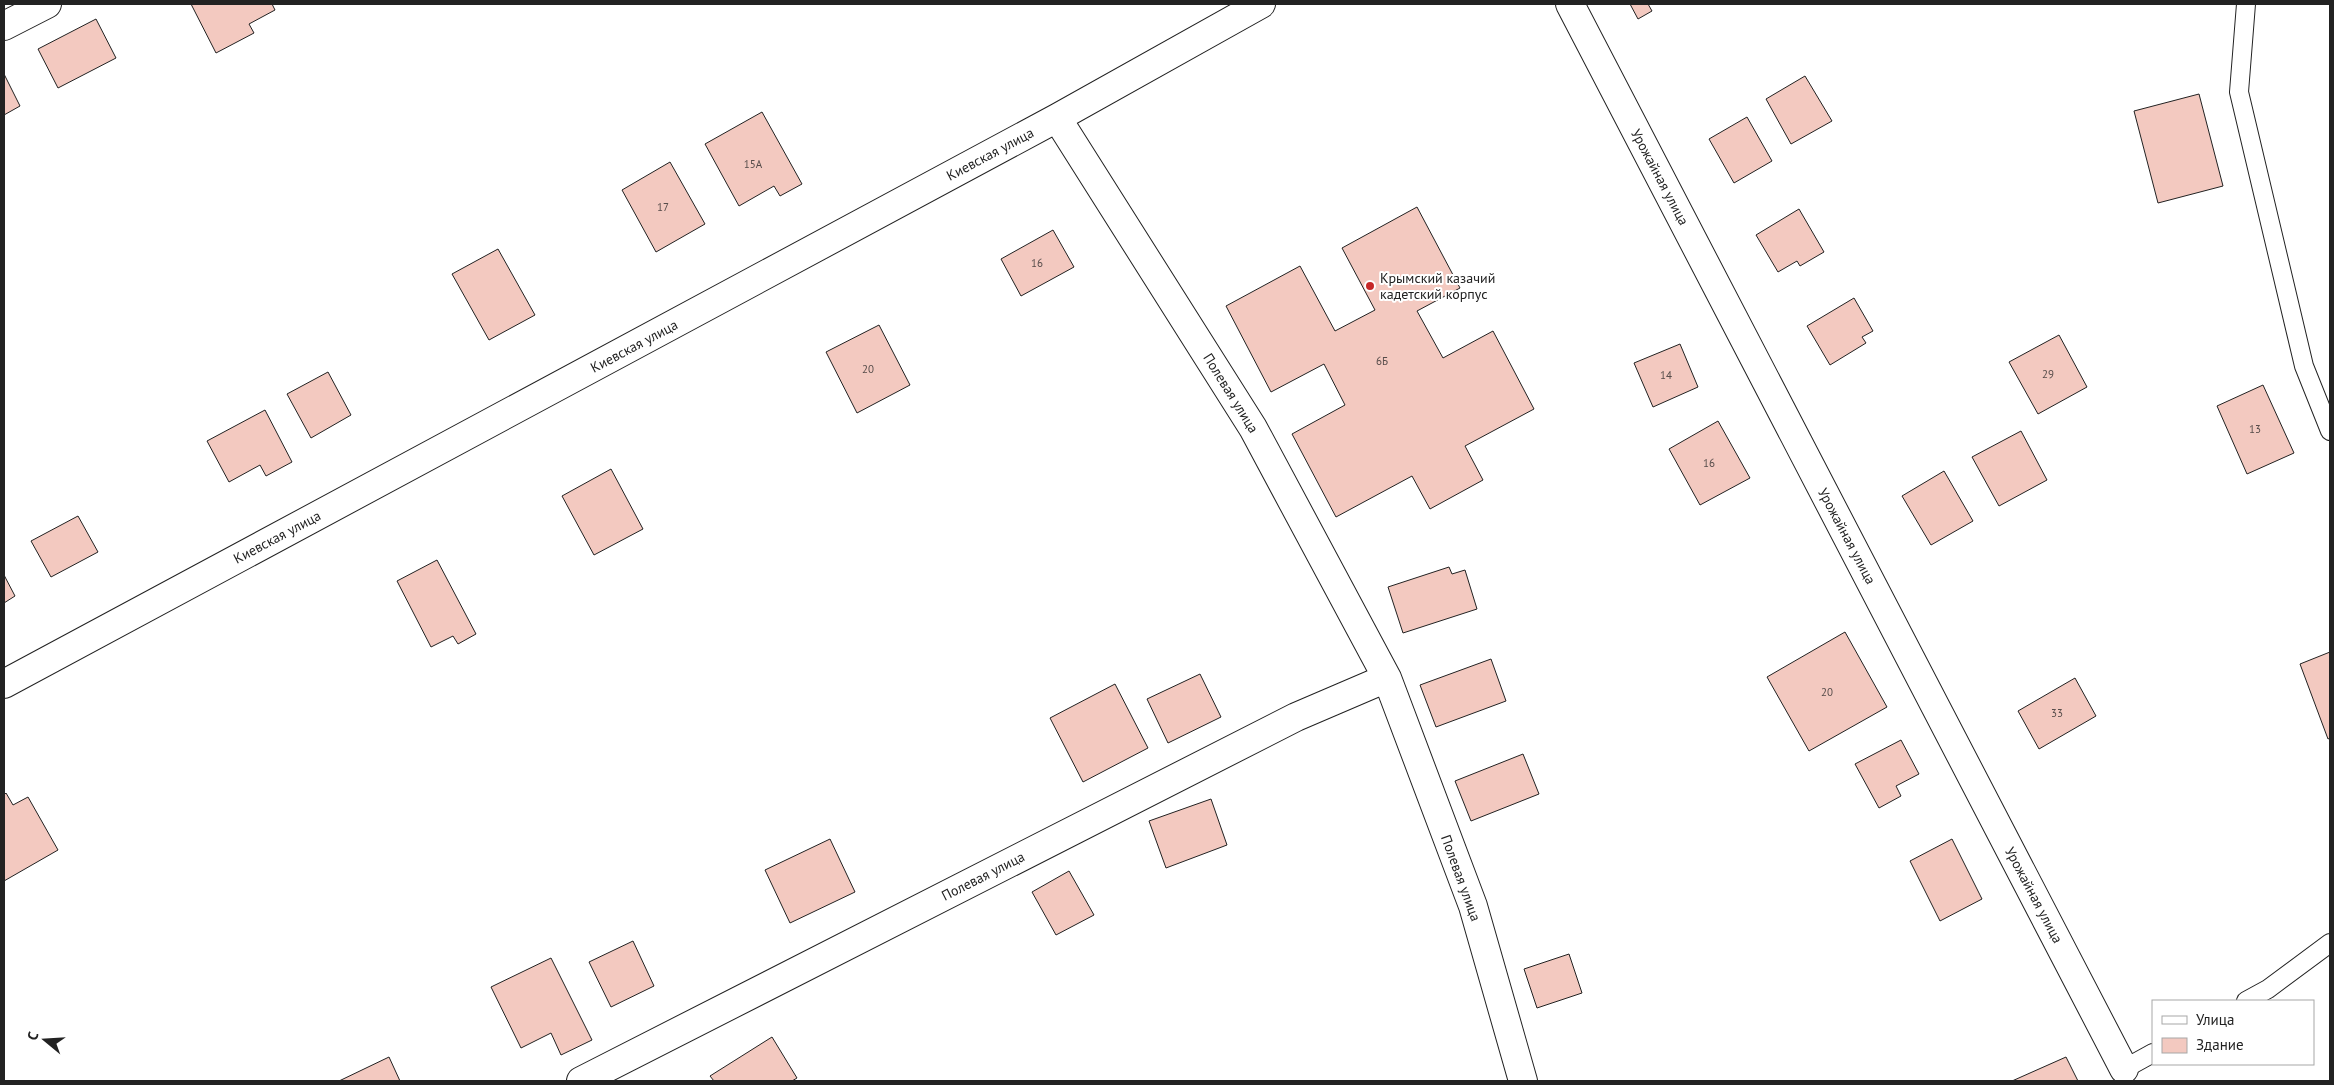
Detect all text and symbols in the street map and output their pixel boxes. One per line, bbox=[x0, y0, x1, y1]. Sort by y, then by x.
street label: Киевская улица bbox=[943, 123, 1037, 185]
street label: Урожайная улица bbox=[1627, 126, 1693, 228]
house number: 15А bbox=[744, 157, 763, 171]
house number: 17 bbox=[657, 200, 669, 214]
house number: 16 bbox=[1031, 256, 1043, 270]
place label: Крымский казачий кадетский корпус bbox=[1380, 269, 1495, 303]
marker: Крымский казачий кадетский корпус bbox=[1364, 280, 1376, 292]
street label: Киевская улица bbox=[587, 315, 681, 377]
street label: Полевая улица bbox=[1199, 350, 1263, 436]
house number: 6Б bbox=[1376, 354, 1388, 368]
house number: 20 bbox=[862, 362, 874, 376]
house number: 29 bbox=[2042, 367, 2054, 381]
house number: 14 bbox=[1660, 368, 1672, 382]
house number: 13 bbox=[2249, 422, 2261, 436]
house number: 16 bbox=[1703, 456, 1715, 470]
street label: Урожайная улица bbox=[1814, 485, 1880, 587]
street label: Киевская улица bbox=[230, 506, 324, 568]
house number: 20 bbox=[1821, 685, 1833, 699]
house number: 33 bbox=[2051, 706, 2063, 720]
street label: Полевая улица bbox=[1437, 832, 1485, 924]
street label: Урожайная улица bbox=[2001, 844, 2067, 946]
street label: Полевая улица bbox=[938, 847, 1028, 905]
legend bbox=[2152, 1000, 2314, 1065]
text: Улица bbox=[2196, 1010, 2234, 1029]
north arrow bbox=[20, 1015, 70, 1065]
text: С bbox=[23, 1029, 42, 1042]
text: Здание bbox=[2196, 1035, 2244, 1054]

